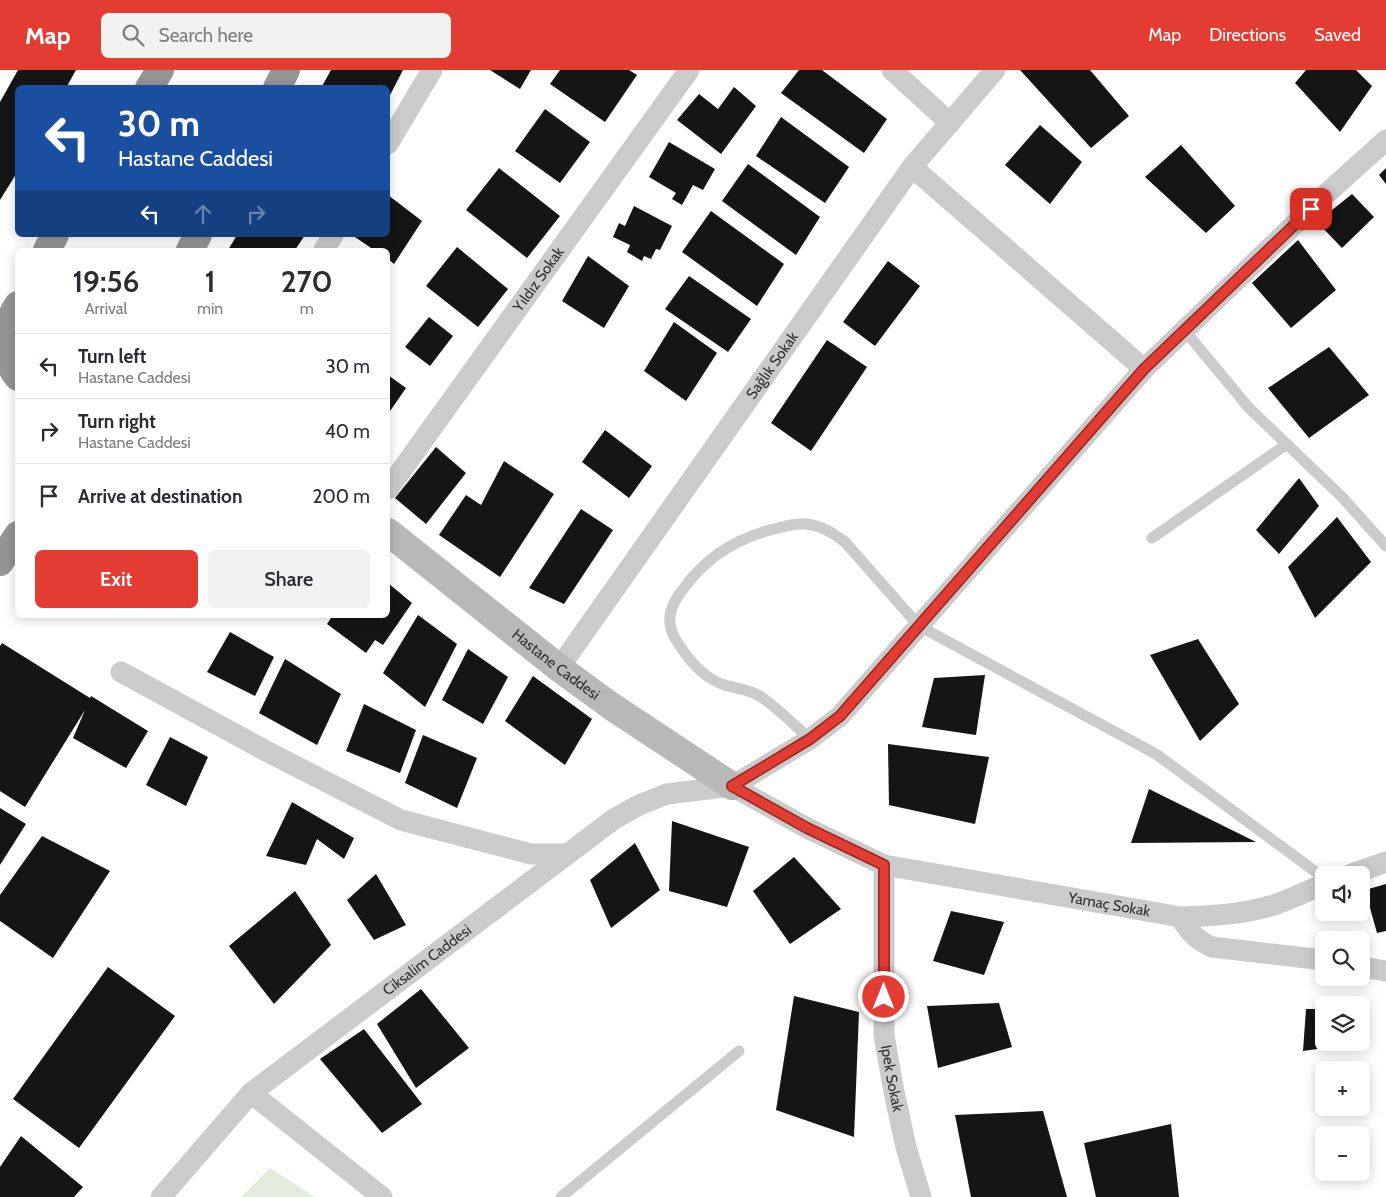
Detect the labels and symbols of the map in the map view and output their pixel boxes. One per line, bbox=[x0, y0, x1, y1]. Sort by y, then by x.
pin bbox=[1290, 188, 1332, 230]
street label: Yıldız Sokak bbox=[509, 243, 568, 316]
street label: Sağlık Sokak bbox=[742, 328, 802, 403]
street label: Hastane Caddesi bbox=[508, 625, 603, 704]
street label: Yamaç Sokak bbox=[1066, 888, 1152, 920]
street label: Ciksalim Caddesi bbox=[379, 921, 475, 999]
position arrow bbox=[857, 970, 909, 1022]
street label: Ipek Sokak bbox=[877, 1044, 907, 1114]

